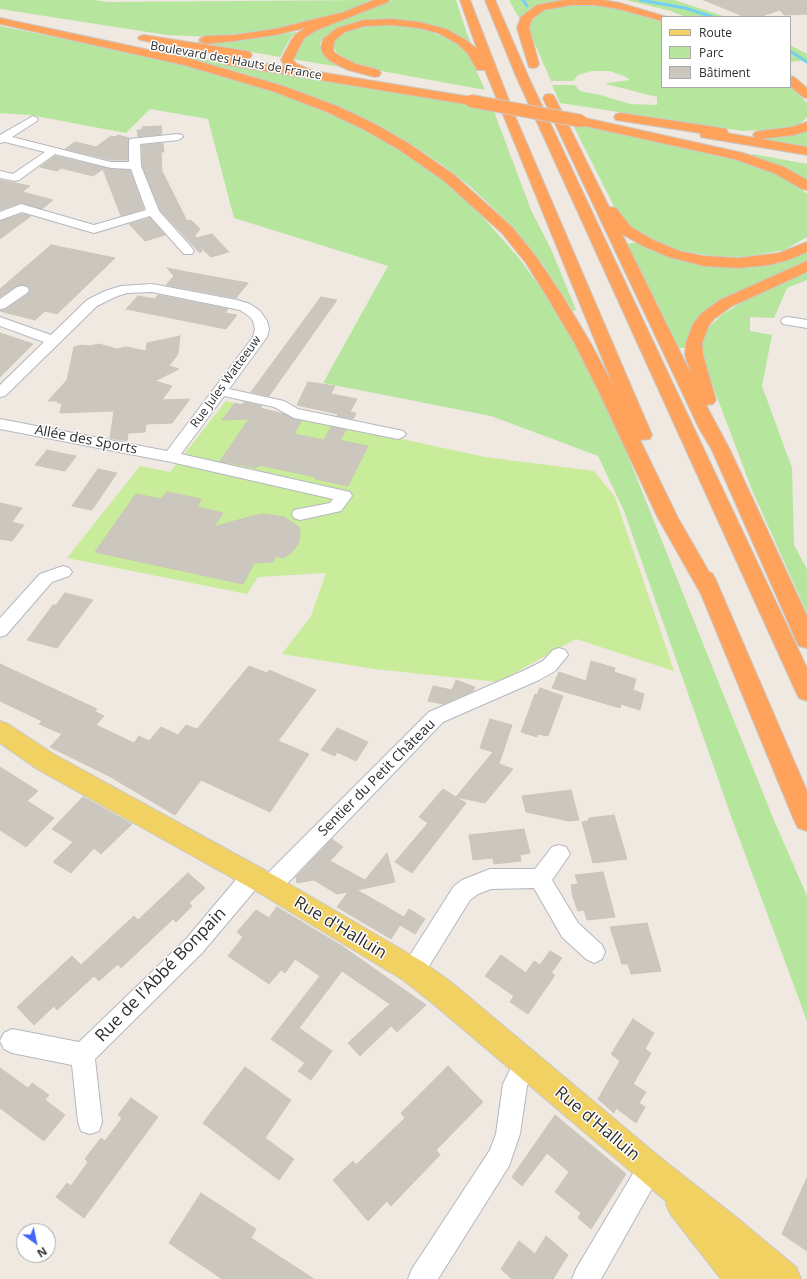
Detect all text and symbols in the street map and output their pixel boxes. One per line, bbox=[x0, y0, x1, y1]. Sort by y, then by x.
legend bbox=[661, 16, 791, 88]
text: Route bbox=[699, 24, 732, 41]
street label: Boulevard des Hauts de France bbox=[149, 39, 323, 83]
text: Parc bbox=[699, 44, 724, 61]
text: Bâtiment bbox=[699, 64, 750, 81]
street label: Rue Jules Watteeuw bbox=[188, 333, 264, 431]
street label: Allée des Sports bbox=[33, 422, 139, 458]
street label: Sentier du Petit Château bbox=[315, 716, 439, 840]
street label: Rue d'Halluin bbox=[290, 892, 390, 964]
street label: Rue de l'Abbé Bonpain bbox=[92, 904, 230, 1046]
street label: Rue d'Halluin bbox=[550, 1083, 644, 1165]
north arrow bbox=[16, 1223, 56, 1263]
text: N bbox=[34, 1244, 50, 1261]

